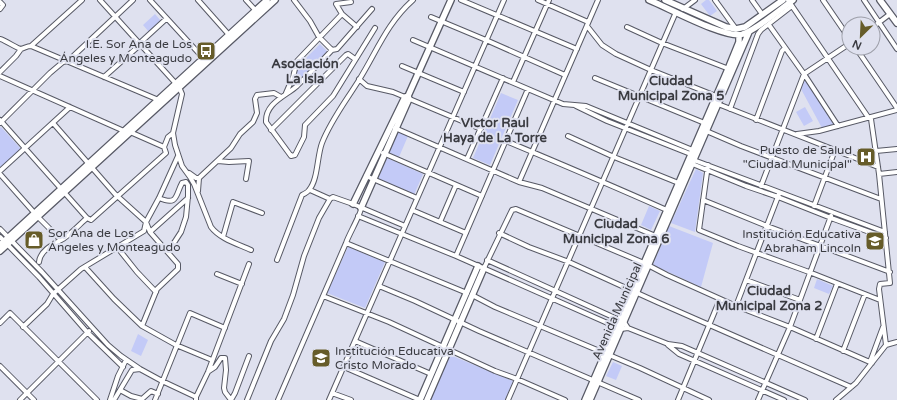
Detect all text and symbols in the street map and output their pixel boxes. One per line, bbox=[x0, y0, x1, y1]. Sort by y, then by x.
north arrow bbox=[841, 16, 881, 56]
place label: I.E. Sor Ana de Los Ángeles y Monteagudo bbox=[60, 37, 192, 65]
text: N bbox=[850, 37, 864, 52]
bus stop icon: I.E. Sor Ana de Los Ángeles y Monteagudo bbox=[195, 40, 217, 62]
district label: Asociación La Isla bbox=[271, 56, 339, 87]
district label: Ciudad Municipal Zona 5 bbox=[618, 73, 724, 104]
district label: Victor Raul Haya de La Torre bbox=[443, 115, 548, 146]
place label: Puesto de Salud "Ciudad Municipal" bbox=[743, 143, 852, 171]
hospital icon: Puesto de Salud "Ciudad Municipal" bbox=[855, 146, 877, 168]
district label: Ciudad Municipal Zona 6 bbox=[563, 216, 669, 247]
place label: Sor Ana de Los Ángeles y Monteagudo bbox=[48, 226, 180, 254]
place label: Institución Educativa Abraham Lincoln bbox=[742, 227, 861, 255]
shop icon: Sor Ana de Los Ángeles y Monteagudo bbox=[23, 229, 45, 251]
school or university icon: Institución Educativa Abraham Lincoln bbox=[864, 230, 886, 252]
street label: Avenida Municipal bbox=[589, 260, 645, 362]
district label: Ciudad Municipal Zona 2 bbox=[716, 283, 822, 314]
place label: Institución Educativa Cristo Morado bbox=[335, 344, 454, 372]
school or university icon: Institución Educativa Cristo Morado bbox=[310, 347, 332, 369]

